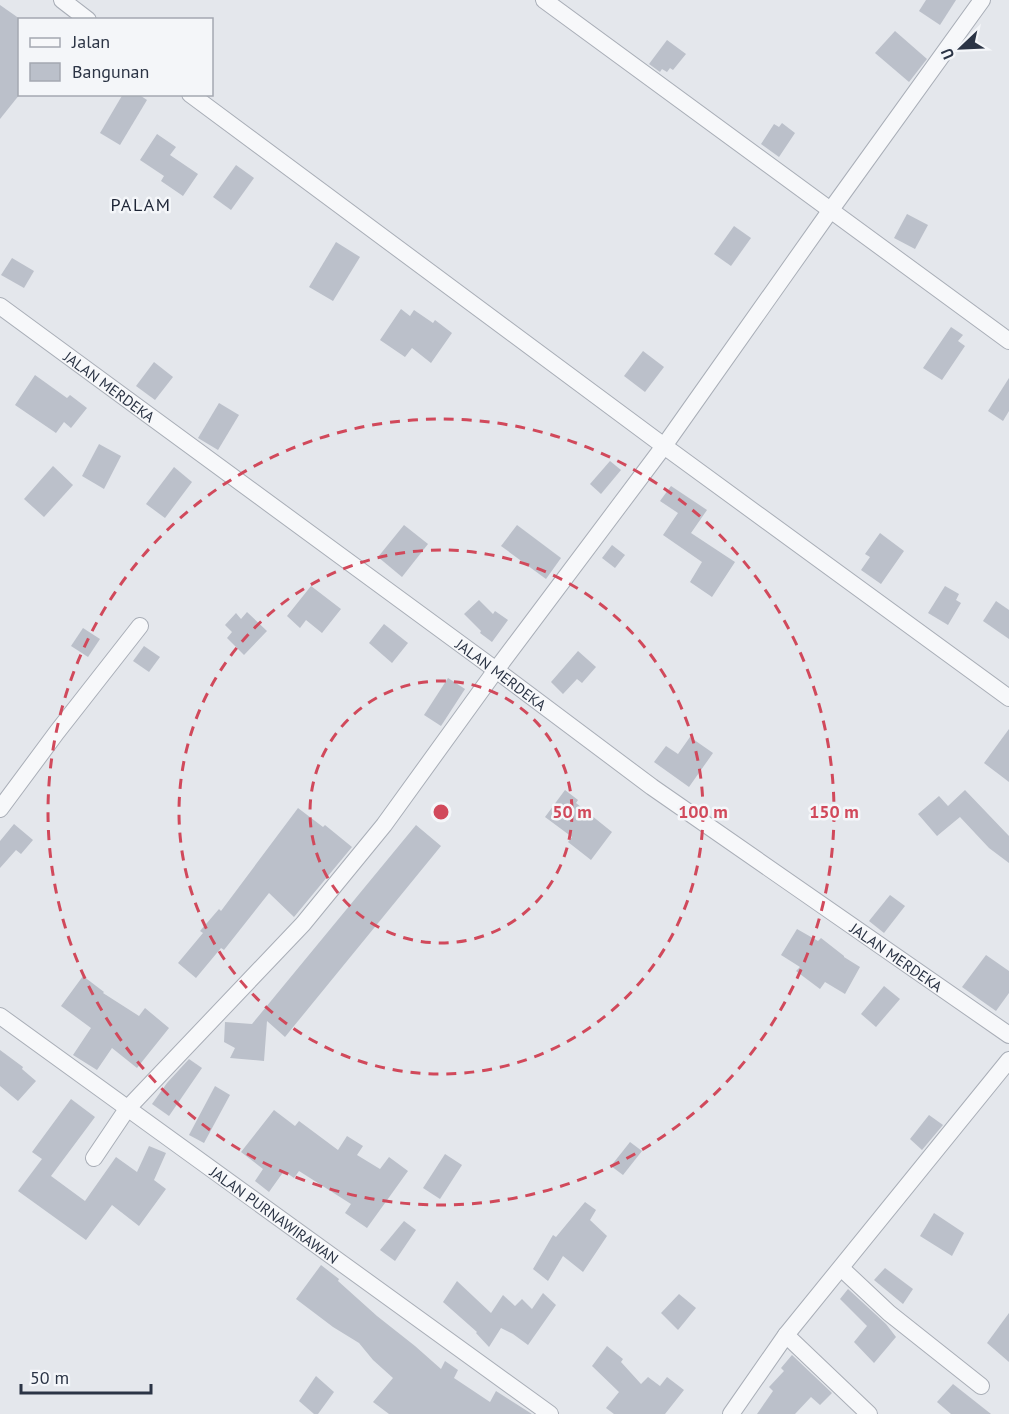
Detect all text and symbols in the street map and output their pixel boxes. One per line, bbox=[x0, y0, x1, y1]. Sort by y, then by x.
legend bbox=[18, 18, 213, 96]
north arrow bbox=[931, 18, 991, 78]
text: Jalan bbox=[71, 30, 110, 53]
text: U bbox=[936, 45, 958, 62]
text: Bangunan bbox=[72, 60, 149, 83]
district label: PALAM bbox=[110, 193, 172, 216]
street label: JALAN MERDEKA bbox=[60, 346, 159, 426]
street label: JALAN MERDEKA bbox=[451, 634, 551, 714]
text: 50 m bbox=[552, 800, 592, 823]
text: 100 m bbox=[678, 800, 728, 823]
text: 150 m bbox=[809, 800, 859, 823]
centre of rings bbox=[431, 802, 451, 822]
street label: JALAN MERDEKA bbox=[846, 918, 947, 996]
street label: JALAN PURNAWIRAWAN bbox=[206, 1161, 343, 1268]
scale bar bbox=[21, 1357, 152, 1395]
text: 50 m bbox=[30, 1366, 69, 1389]

